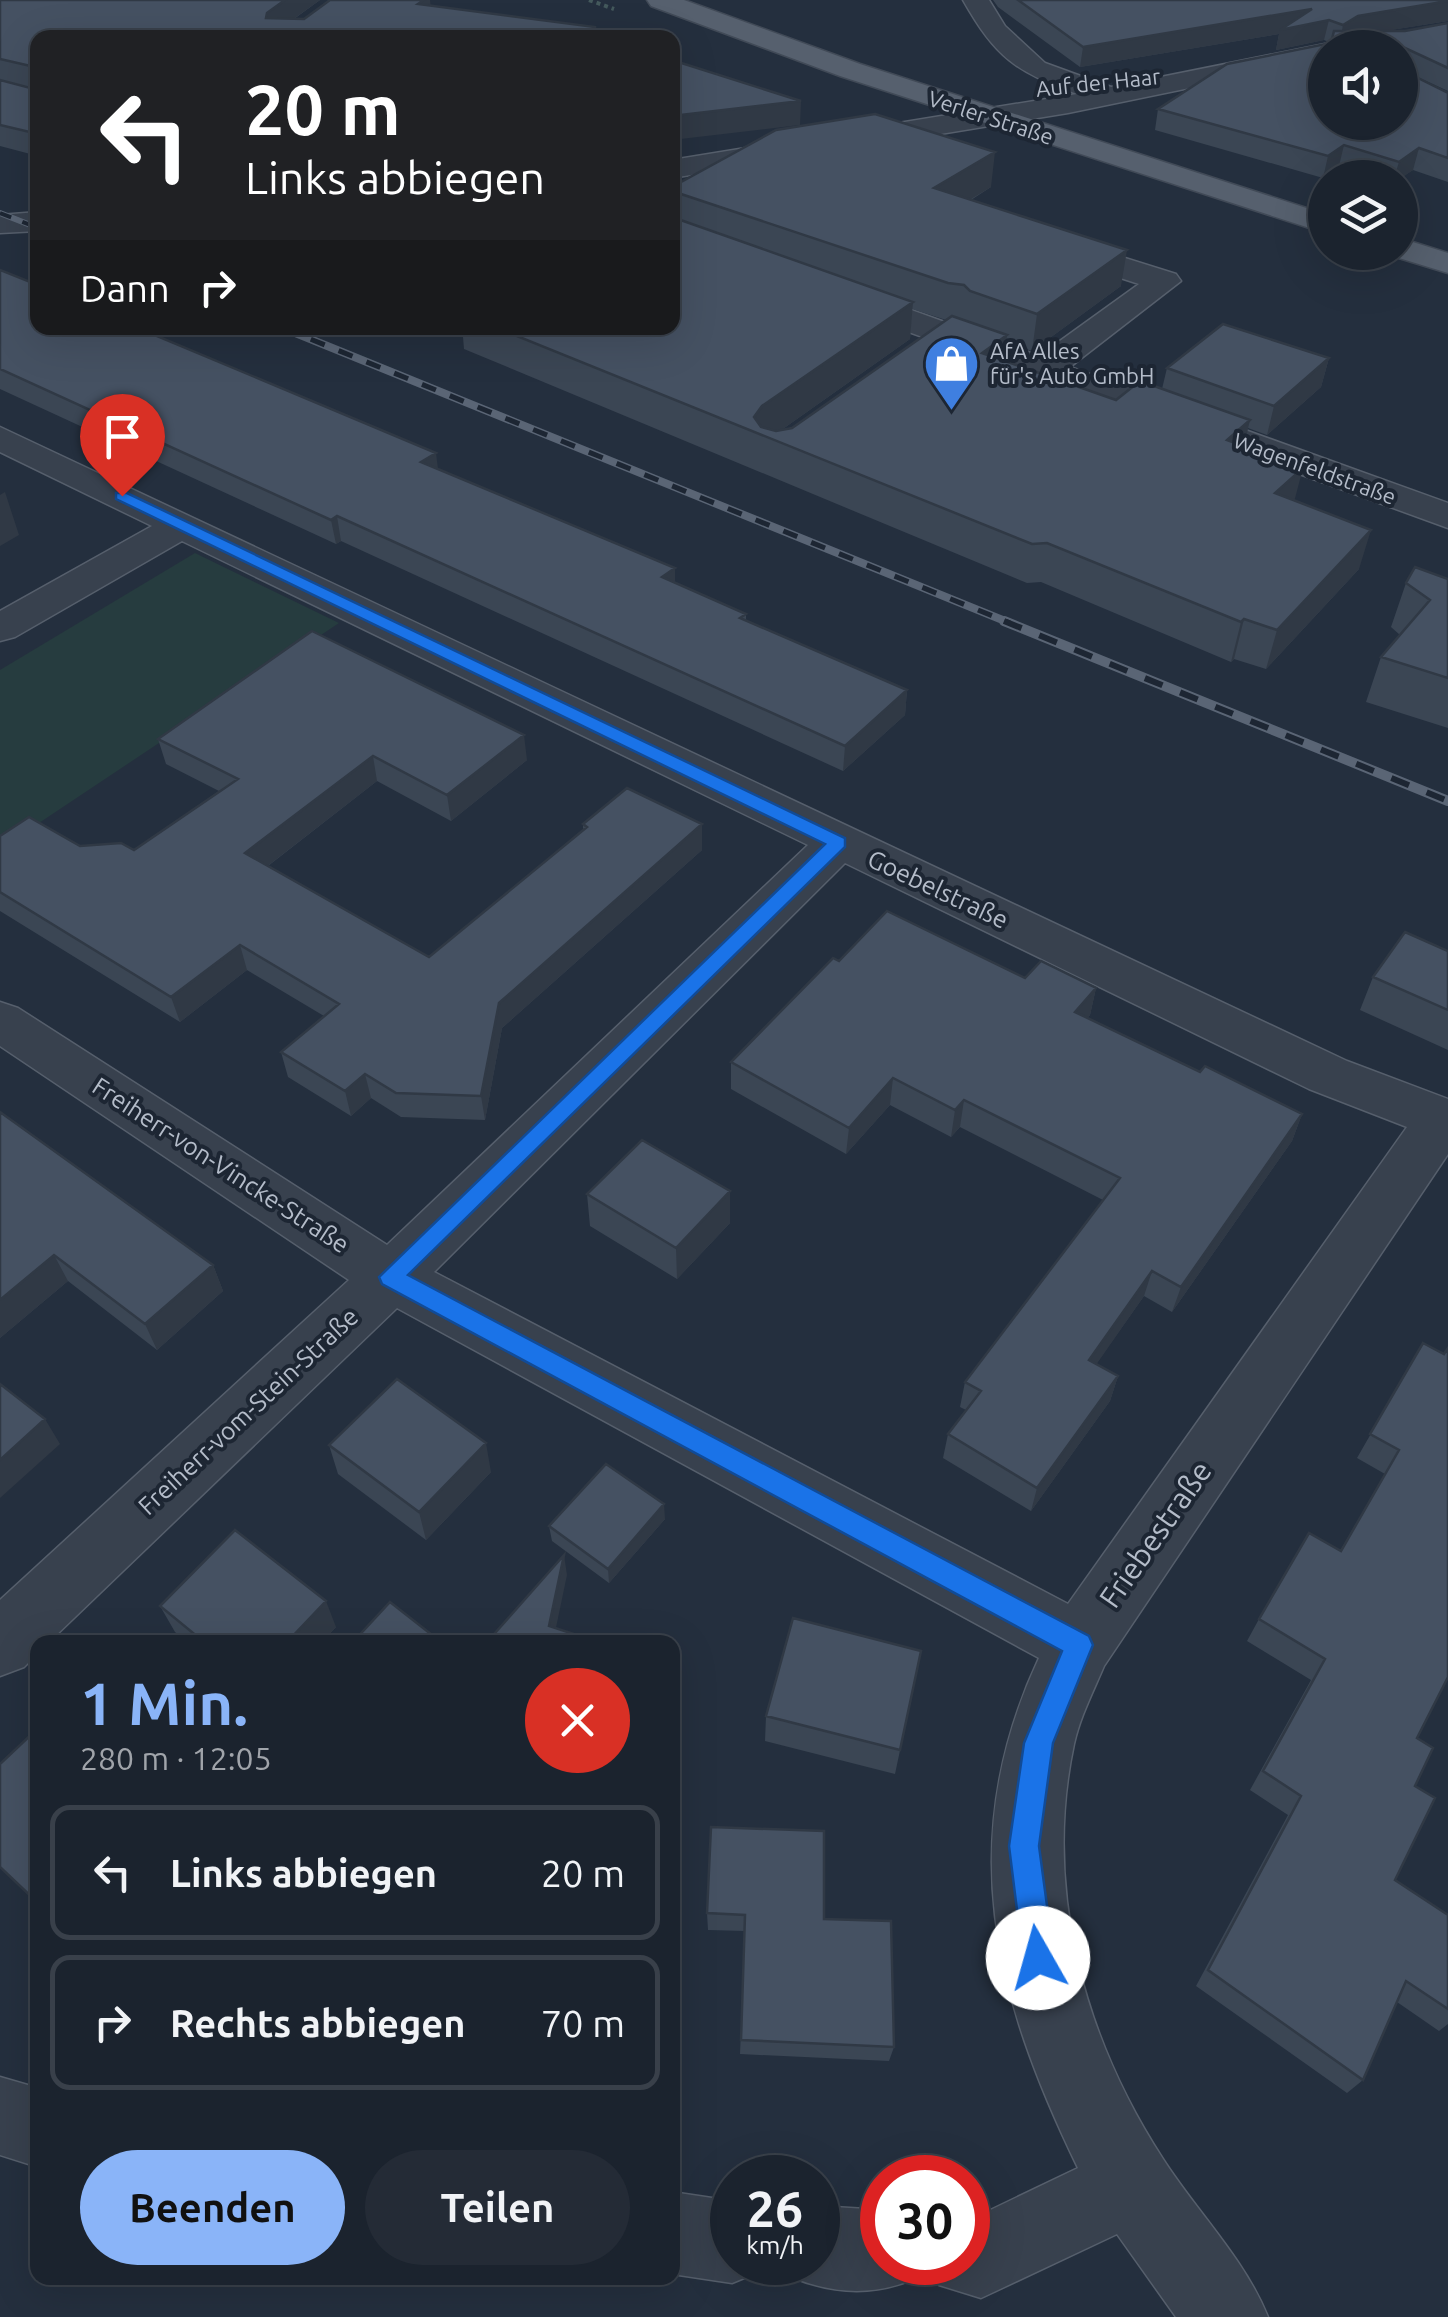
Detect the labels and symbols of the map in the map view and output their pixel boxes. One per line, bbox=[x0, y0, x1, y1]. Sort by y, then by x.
street label: Auf der Haar bbox=[1035, 63, 1162, 101]
street label: Verler Straße bbox=[925, 85, 1057, 149]
shop icon: AfA Alles für's Auto GmbH bbox=[921, 333, 981, 412]
place label: AfA Alles für's Auto GmbH bbox=[990, 338, 1154, 388]
pin bbox=[80, 394, 165, 497]
street label: Wagenfeldstraße bbox=[1230, 427, 1400, 509]
street label: Goebelstraße bbox=[863, 844, 1013, 934]
street label: Freiherr-von-Vincke-Straße bbox=[88, 1072, 354, 1258]
street label: Freiherr-vom-Stein-Straße bbox=[132, 1302, 364, 1520]
street label: Friebestraße bbox=[1092, 1454, 1218, 1614]
position arrow bbox=[986, 1906, 1090, 2010]
speed limit sign: 30 bbox=[860, 2155, 990, 2285]

